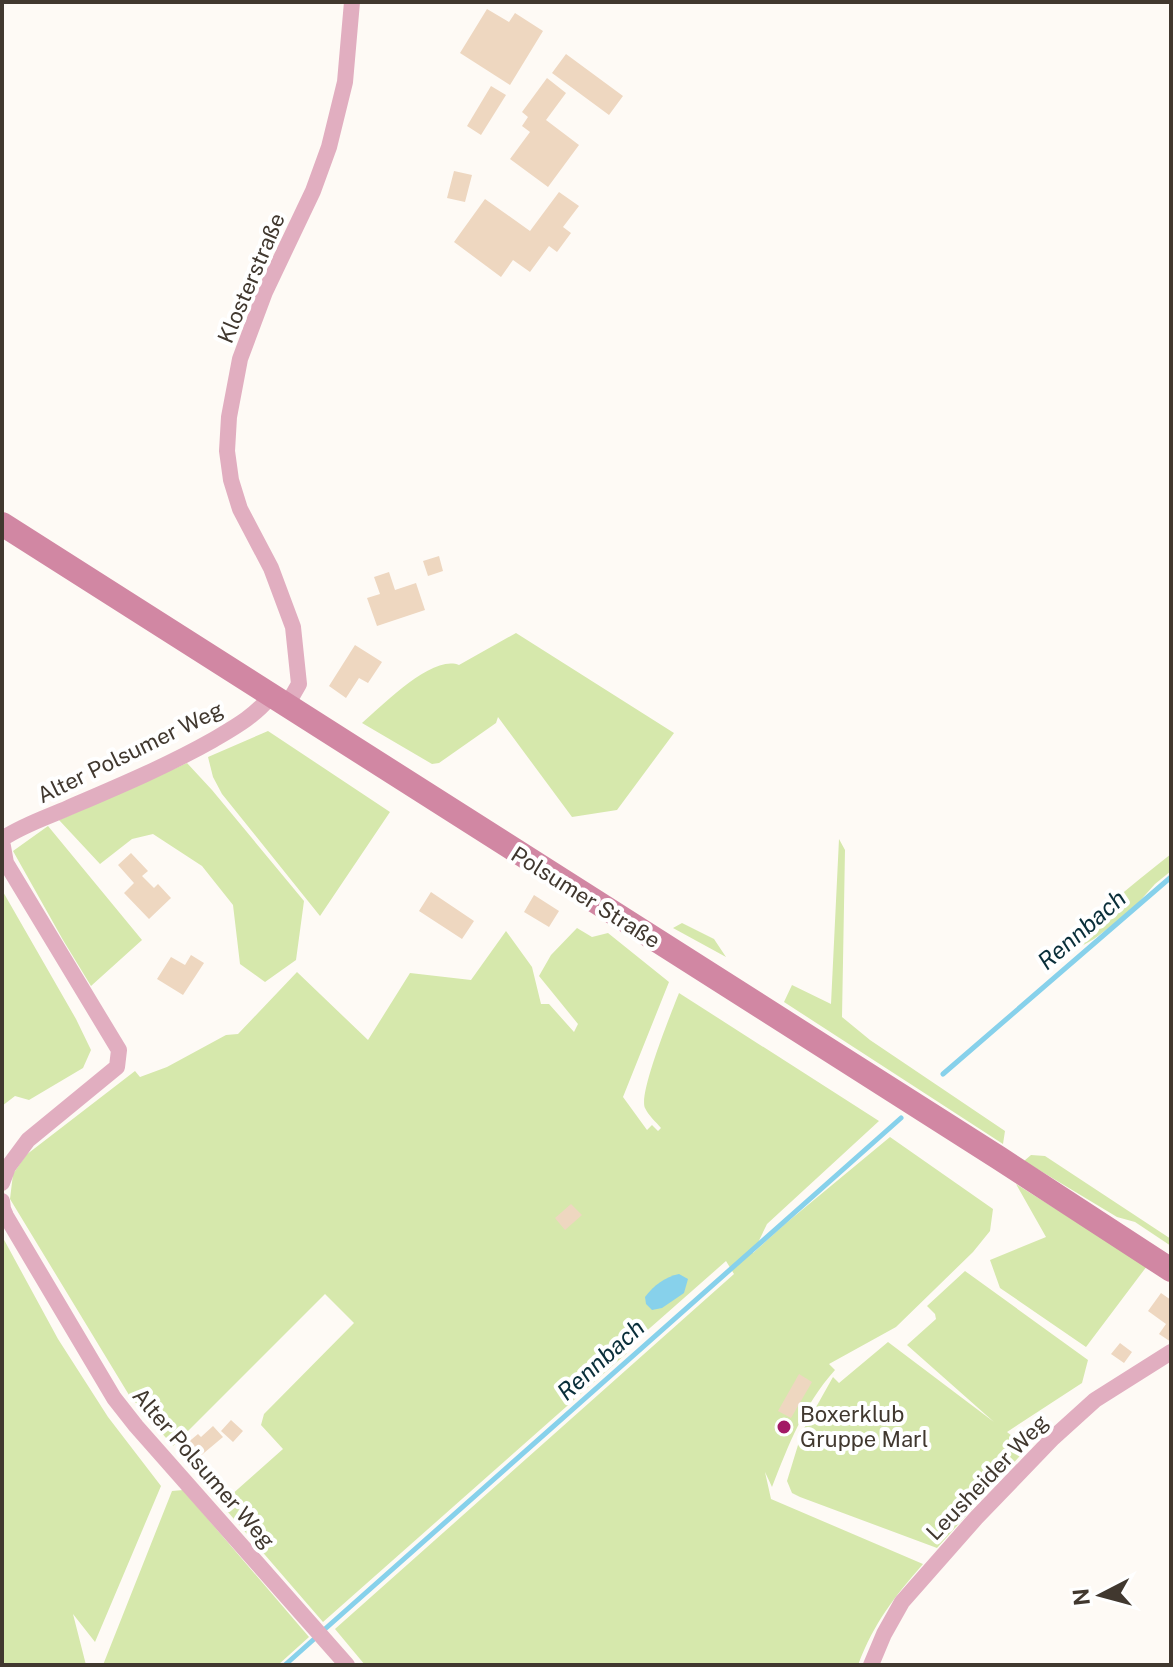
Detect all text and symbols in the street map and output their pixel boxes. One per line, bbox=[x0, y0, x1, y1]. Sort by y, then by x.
street label: Klosterstraße bbox=[212, 209, 290, 347]
street label: Alter Polsumer Weg bbox=[33, 696, 227, 808]
street label: Polsumer Straße bbox=[507, 841, 665, 953]
water label: Rennbach bbox=[1032, 883, 1131, 975]
water label: Rennbach bbox=[551, 1313, 650, 1406]
street label: Alter Polsumer Weg bbox=[127, 1383, 281, 1553]
place label: Boxerklub Gruppe Marl bbox=[800, 1401, 928, 1452]
street label: Leusheider Weg bbox=[921, 1409, 1053, 1545]
marker: Boxerklub Gruppe Marl bbox=[775, 1418, 793, 1436]
north arrow bbox=[1061, 1555, 1141, 1635]
text: N bbox=[1067, 1587, 1095, 1607]

